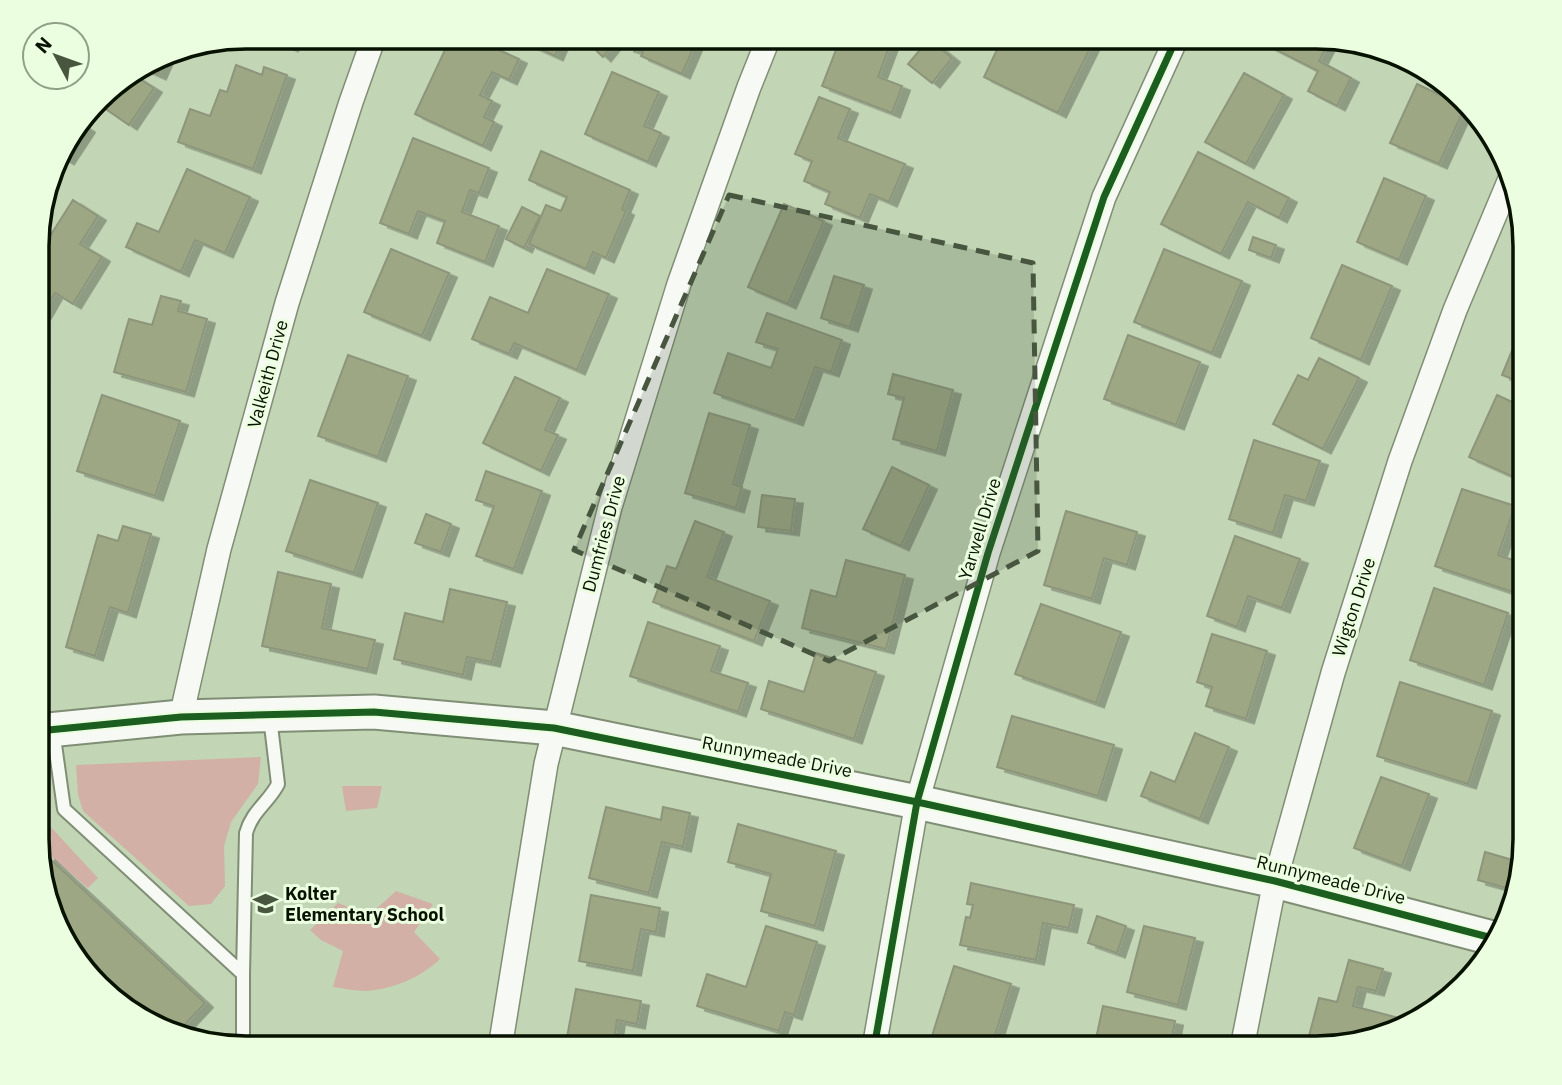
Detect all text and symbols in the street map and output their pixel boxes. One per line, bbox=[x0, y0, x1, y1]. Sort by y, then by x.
north arrow bbox=[21, 21, 91, 91]
text: N bbox=[30, 32, 57, 58]
street label: Valkeith Drive bbox=[242, 317, 293, 430]
street label: Dumfries Drive bbox=[577, 473, 630, 595]
street label: Yarwell Drive bbox=[953, 475, 1006, 583]
street label: Wigton Drive bbox=[1327, 554, 1380, 659]
street label: Runnymeade Drive bbox=[700, 731, 854, 782]
street label: Runnymeade Drive bbox=[1254, 850, 1408, 909]
place label: Kolter Elementary School bbox=[285, 882, 444, 926]
school or university icon: Kolter Elementary School bbox=[251, 890, 279, 918]

